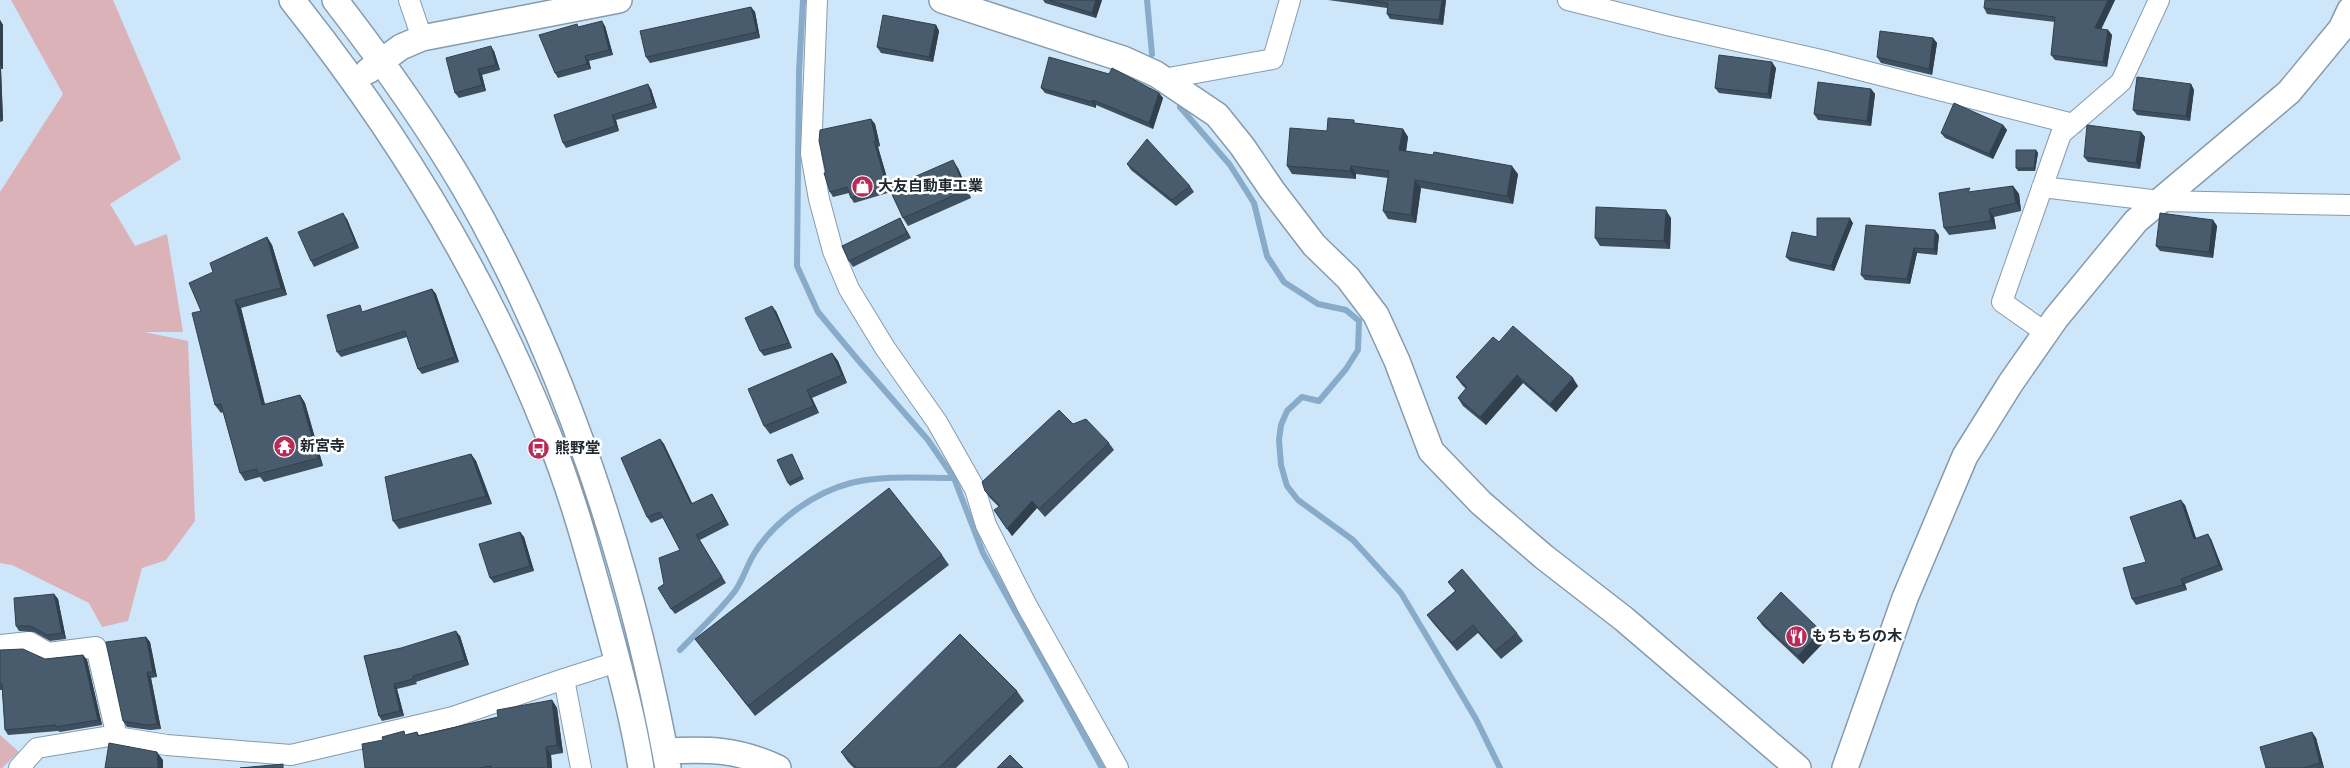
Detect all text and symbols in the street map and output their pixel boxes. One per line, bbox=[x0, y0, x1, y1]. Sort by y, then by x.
shop icon: 大友自動車工業 bbox=[850, 174, 874, 198]
place label: 大友自動車工業 bbox=[878, 176, 983, 195]
temple icon: 新宮寺 bbox=[272, 434, 296, 458]
place label: 新宮寺 bbox=[300, 436, 345, 455]
bus stop icon: 熊野堂 bbox=[527, 436, 551, 460]
place label: 熊野堂 bbox=[555, 438, 600, 457]
restaurant icon: もちもちの木 bbox=[1784, 624, 1808, 648]
place label: もちもちの木 bbox=[1812, 626, 1902, 645]

